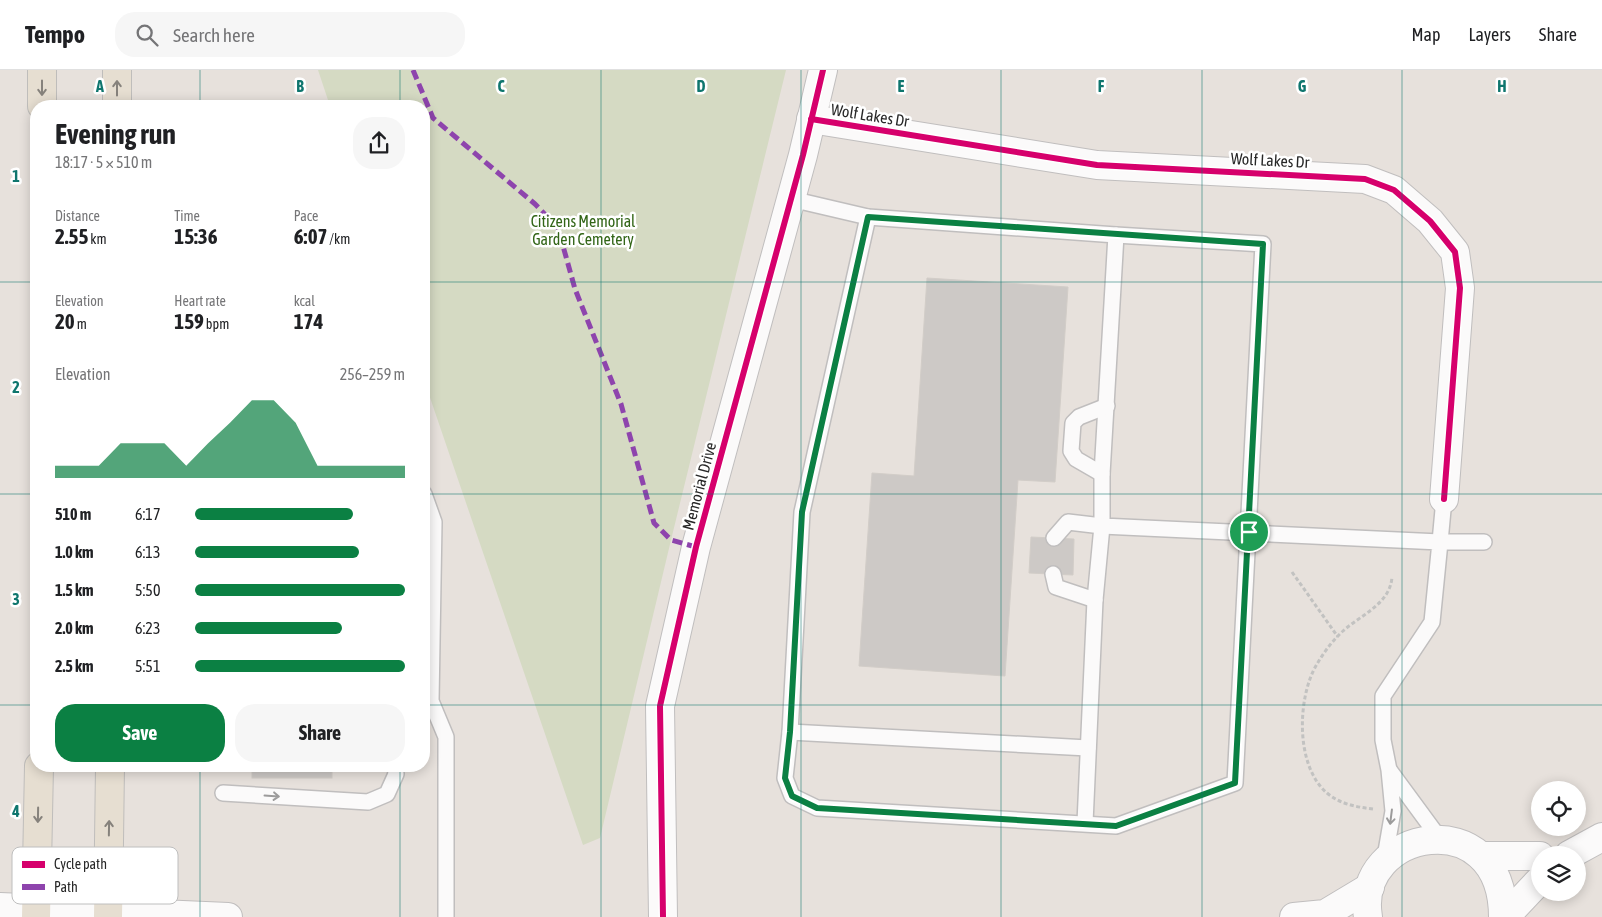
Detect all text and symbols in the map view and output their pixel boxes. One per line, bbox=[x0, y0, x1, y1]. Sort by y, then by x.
search box bbox=[115, 12, 465, 57]
text: Tempo bbox=[25, 21, 85, 48]
icon: search bbox=[133, 21, 161, 49]
text: Search here bbox=[173, 24, 255, 46]
text: Map bbox=[1411, 24, 1440, 45]
text: Layers bbox=[1468, 24, 1511, 45]
text: Share bbox=[1539, 24, 1577, 45]
text: A bbox=[95, 77, 104, 95]
text: B bbox=[296, 77, 304, 95]
text: C bbox=[497, 77, 505, 95]
text: D bbox=[697, 77, 706, 95]
text: E bbox=[898, 77, 905, 95]
text: F bbox=[1098, 77, 1105, 95]
text: G bbox=[1298, 77, 1307, 95]
text: H bbox=[1497, 77, 1507, 95]
one-way arrow bbox=[37, 80, 47, 96]
one-way arrow bbox=[112, 80, 122, 96]
street label: Wolf Lakes Dr bbox=[830, 100, 911, 130]
button: share bbox=[353, 117, 405, 169]
text: Evening run bbox=[55, 118, 176, 150]
street label: Wolf Lakes Dr bbox=[1230, 149, 1310, 171]
text: 18:17 · 5 × 510 m bbox=[55, 153, 152, 171]
text: 1 bbox=[12, 167, 20, 185]
text: Distance bbox=[55, 208, 100, 224]
text: Time bbox=[174, 208, 200, 224]
text: Pace bbox=[294, 208, 318, 224]
park label: Citizens Memorial Garden Cemetery bbox=[531, 212, 636, 249]
text: 2.55 bbox=[55, 224, 88, 248]
text: 15:36 bbox=[174, 224, 218, 248]
text: 6:07 bbox=[294, 224, 327, 248]
text: km bbox=[88, 231, 107, 247]
text: /km bbox=[327, 231, 350, 247]
text: Elevation bbox=[55, 293, 104, 309]
text: Heart rate bbox=[174, 293, 226, 309]
text: kcal bbox=[294, 293, 315, 309]
text: 20 bbox=[55, 309, 75, 333]
text: 159 bbox=[174, 309, 204, 333]
text: 174 bbox=[294, 309, 323, 333]
text: m bbox=[75, 316, 87, 332]
text: bpm bbox=[204, 316, 229, 332]
text: Elevation bbox=[55, 365, 110, 383]
text: 256–259 m bbox=[340, 365, 405, 383]
text: 2 bbox=[12, 378, 20, 396]
street label: Memorial Drive bbox=[679, 440, 719, 532]
text: 510 m bbox=[55, 505, 91, 523]
text: 6:17 bbox=[135, 505, 160, 523]
pin bbox=[1228, 511, 1270, 553]
icon: arrive bbox=[1235, 518, 1263, 546]
text: 1.0 km bbox=[55, 543, 94, 561]
text: 6:13 bbox=[135, 543, 160, 561]
text: 1.5 km bbox=[55, 581, 94, 599]
text: 5:50 bbox=[135, 581, 160, 599]
text: 3 bbox=[12, 590, 20, 608]
text: 2.0 km bbox=[55, 619, 94, 637]
text: 6:23 bbox=[135, 619, 160, 637]
text: 2.5 km bbox=[55, 657, 94, 675]
text: 5:51 bbox=[135, 657, 160, 675]
button: Save bbox=[55, 704, 225, 762]
button: Share bbox=[235, 704, 405, 762]
map controls bbox=[1531, 781, 1586, 901]
button: locate bbox=[1531, 781, 1586, 836]
one-way arrow bbox=[264, 792, 280, 801]
text: 4 bbox=[11, 802, 20, 820]
one-way arrow bbox=[33, 807, 42, 823]
one-way arrow bbox=[1386, 809, 1396, 825]
one-way arrow bbox=[104, 820, 114, 836]
button: layers bbox=[1531, 846, 1586, 901]
legend bbox=[12, 847, 178, 904]
text: Cycle path bbox=[54, 856, 107, 872]
text: Path bbox=[54, 879, 78, 895]

